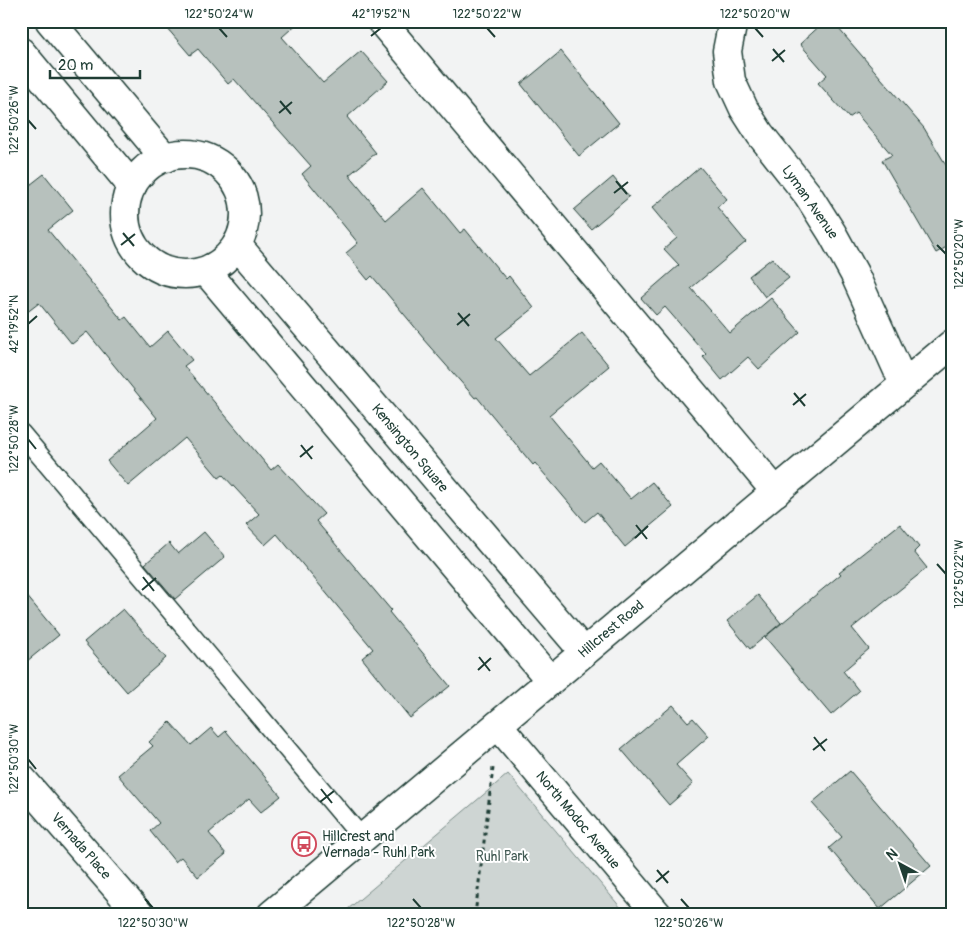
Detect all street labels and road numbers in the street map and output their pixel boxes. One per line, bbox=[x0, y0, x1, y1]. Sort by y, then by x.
street label: Lyman Avenue bbox=[778, 162, 842, 242]
street label: Kensington Square bbox=[368, 400, 452, 496]
street label: Hillcrest Road bbox=[575, 596, 647, 661]
street label: North Modoc Avenue bbox=[532, 768, 624, 872]
street label: Vernada Place bbox=[47, 809, 115, 883]

